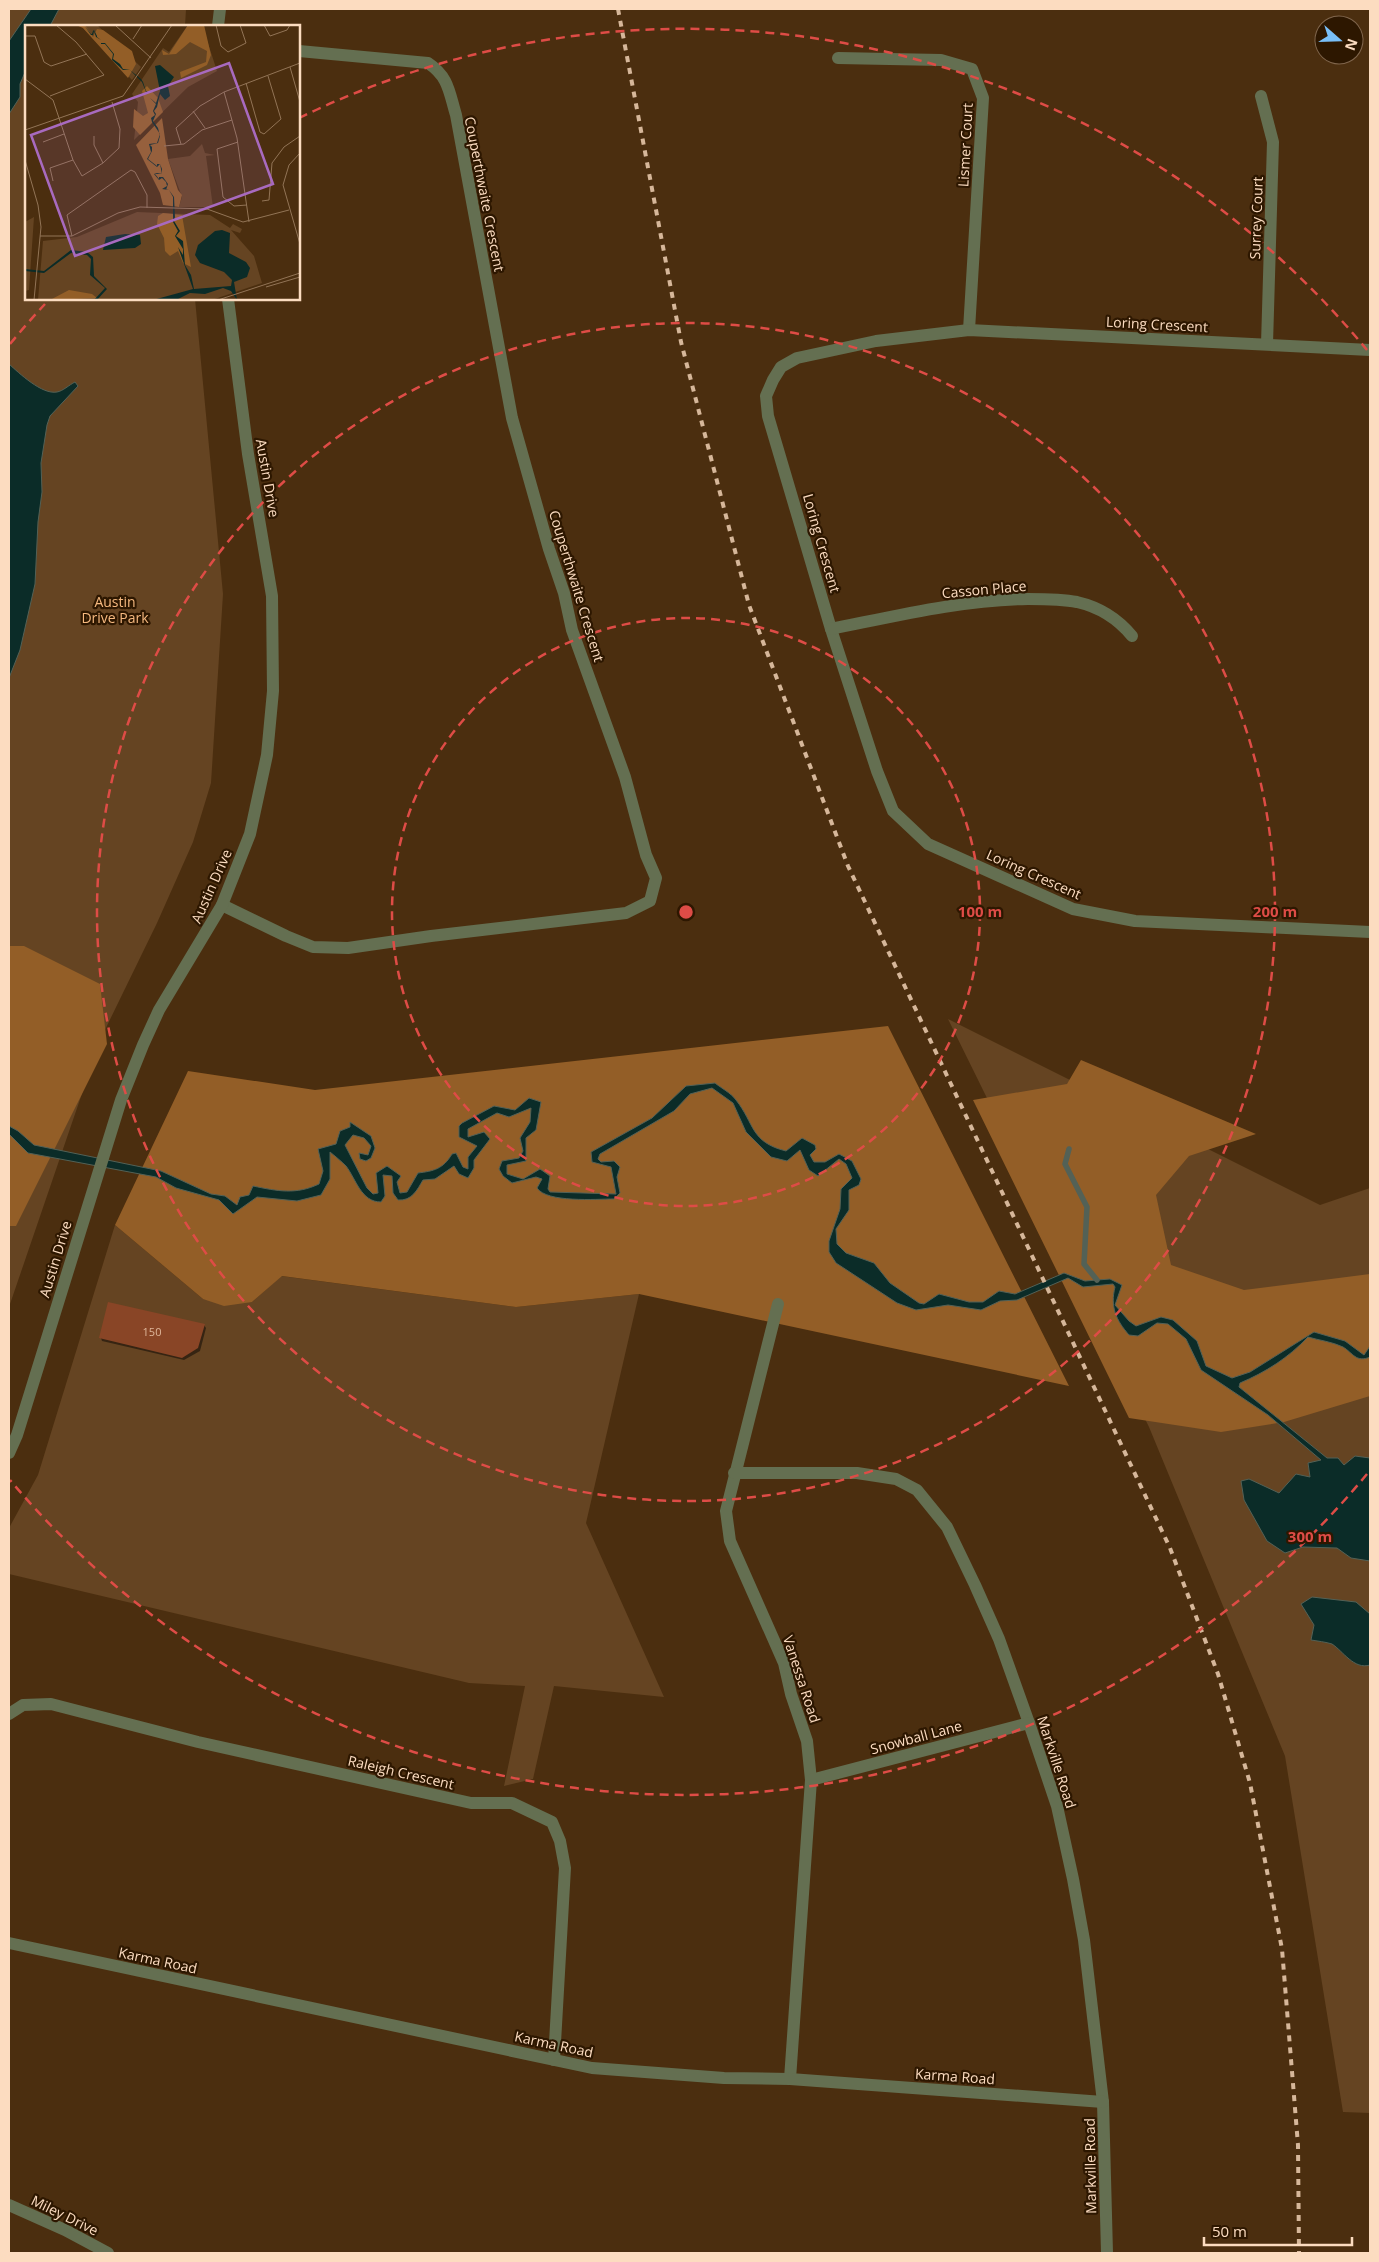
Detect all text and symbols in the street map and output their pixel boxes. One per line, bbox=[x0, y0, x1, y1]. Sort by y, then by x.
north arrow bbox=[1314, 15, 1364, 65]
inset map bbox=[25, 25, 300, 300]
text: N bbox=[1341, 36, 1363, 53]
street label: Lismer Court bbox=[953, 102, 977, 188]
street label: Couperthwaite Crescent bbox=[461, 115, 509, 273]
street label: Surrey Court bbox=[1245, 176, 1267, 260]
street label: Loring Crescent bbox=[1106, 312, 1208, 336]
street label: Austin Drive bbox=[252, 437, 284, 519]
street label: Loring Crescent bbox=[799, 491, 845, 595]
street label: Couperthwaite Crescent bbox=[545, 508, 609, 664]
street label: Casson Place bbox=[941, 576, 1027, 602]
park label: Austin Drive Park bbox=[81, 592, 149, 627]
street label: Loring Crescent bbox=[984, 845, 1084, 903]
street label: Austin Drive bbox=[186, 846, 236, 926]
text: 100 m bbox=[958, 901, 1002, 921]
text: 200 m bbox=[1253, 901, 1297, 921]
centre of rings bbox=[677, 903, 695, 921]
street label: Austin Drive bbox=[34, 1218, 76, 1300]
house number: 150 bbox=[143, 1324, 161, 1339]
text: 300 m bbox=[1288, 1526, 1332, 1546]
street label: Vanessa Road bbox=[779, 1633, 825, 1725]
street label: Markville Road bbox=[1033, 1713, 1081, 1811]
street label: Snowball Lane bbox=[868, 1716, 964, 1758]
street label: Raleigh Crescent bbox=[346, 1751, 456, 1793]
street label: Karma Road bbox=[117, 1942, 199, 1978]
street label: Karma Road bbox=[513, 2026, 595, 2062]
street label: Karma Road bbox=[915, 2064, 995, 2088]
street label: Markville Road bbox=[1080, 2118, 1100, 2214]
street label: Miley Drive bbox=[28, 2191, 102, 2239]
scale bar bbox=[1204, 2214, 1352, 2246]
text: 50 m bbox=[1212, 2221, 1247, 2241]

